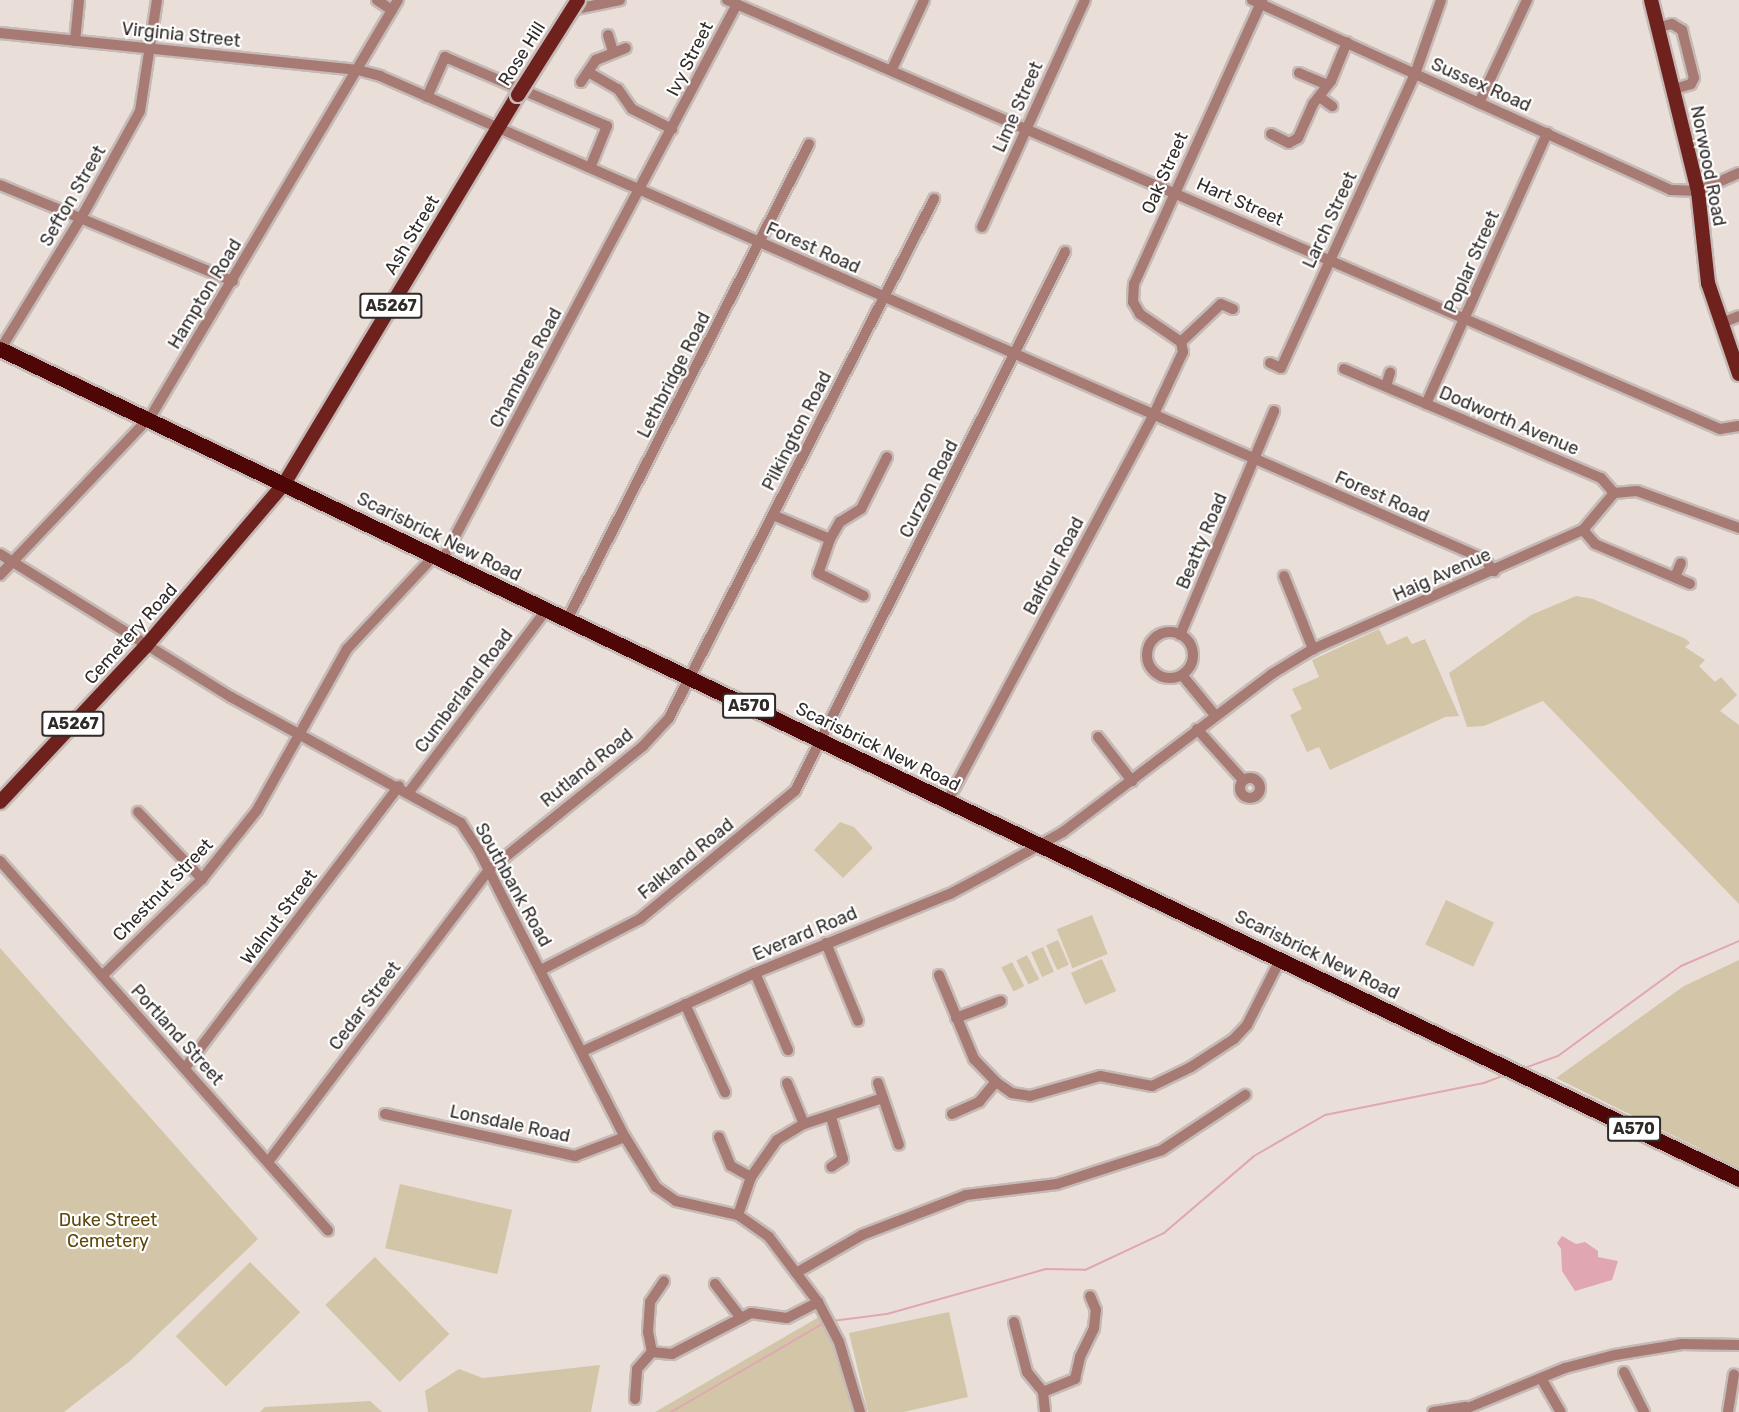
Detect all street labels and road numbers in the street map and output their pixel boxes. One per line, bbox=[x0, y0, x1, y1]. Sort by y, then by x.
street label: Virginia Street bbox=[120, 18, 242, 52]
street label: Rose Hill bbox=[494, 18, 550, 90]
street label: Ivy Street bbox=[662, 18, 718, 100]
street label: Sussex Road bbox=[1428, 53, 1534, 117]
street label: Lime Street bbox=[988, 58, 1048, 156]
street label: Norwood Road bbox=[1686, 104, 1730, 228]
street label: Oak Street bbox=[1137, 128, 1193, 218]
street label: Sefton Street bbox=[35, 142, 111, 250]
street label: Larch Street bbox=[1298, 168, 1362, 272]
street label: Hart Street bbox=[1193, 173, 1287, 231]
street label: Ash Street bbox=[380, 191, 444, 279]
street label: Poplar Street bbox=[1440, 207, 1504, 317]
street label: Forest Road bbox=[763, 218, 863, 278]
street label: Hampton Road bbox=[164, 235, 246, 353]
road number: A5267 bbox=[358, 293, 424, 319]
street label: Chambres Road bbox=[485, 304, 567, 432]
street label: Lethbridge Road bbox=[633, 308, 715, 442]
street label: Pilkington Road bbox=[758, 368, 836, 494]
street label: Dodworth Avenue bbox=[1436, 382, 1582, 460]
street label: Curzon Road bbox=[895, 436, 963, 542]
street label: Forest Road bbox=[1332, 467, 1432, 527]
street label: Scarisbrick New Road bbox=[353, 488, 525, 586]
street label: Beatty Road bbox=[1172, 489, 1232, 593]
street label: Balfour Road bbox=[1019, 513, 1089, 619]
street label: Haig Avenue bbox=[1389, 544, 1495, 606]
street label: Cemetery Road bbox=[80, 579, 182, 689]
street label: Cumberland Road bbox=[410, 625, 518, 757]
road number: A570 bbox=[722, 693, 776, 719]
street label: Scarisbrick New Road bbox=[792, 698, 964, 796]
road number: A5267 bbox=[40, 711, 106, 737]
street label: Rutland Road bbox=[536, 724, 638, 812]
street label: Falkland Road bbox=[634, 814, 738, 904]
street label: Southbank Road bbox=[470, 819, 556, 951]
street label: Chestnut Street bbox=[109, 834, 217, 946]
street label: Walnut Street bbox=[236, 865, 322, 969]
street label: Everard Road bbox=[749, 902, 861, 966]
street label: Scarisbrick New Road bbox=[1231, 906, 1403, 1004]
street label: Cedar Street bbox=[324, 957, 406, 1055]
street label: Portland Street bbox=[126, 980, 228, 1090]
street label: Lonsdale Road bbox=[448, 1101, 572, 1147]
road number: A570 bbox=[1607, 1116, 1661, 1142]

